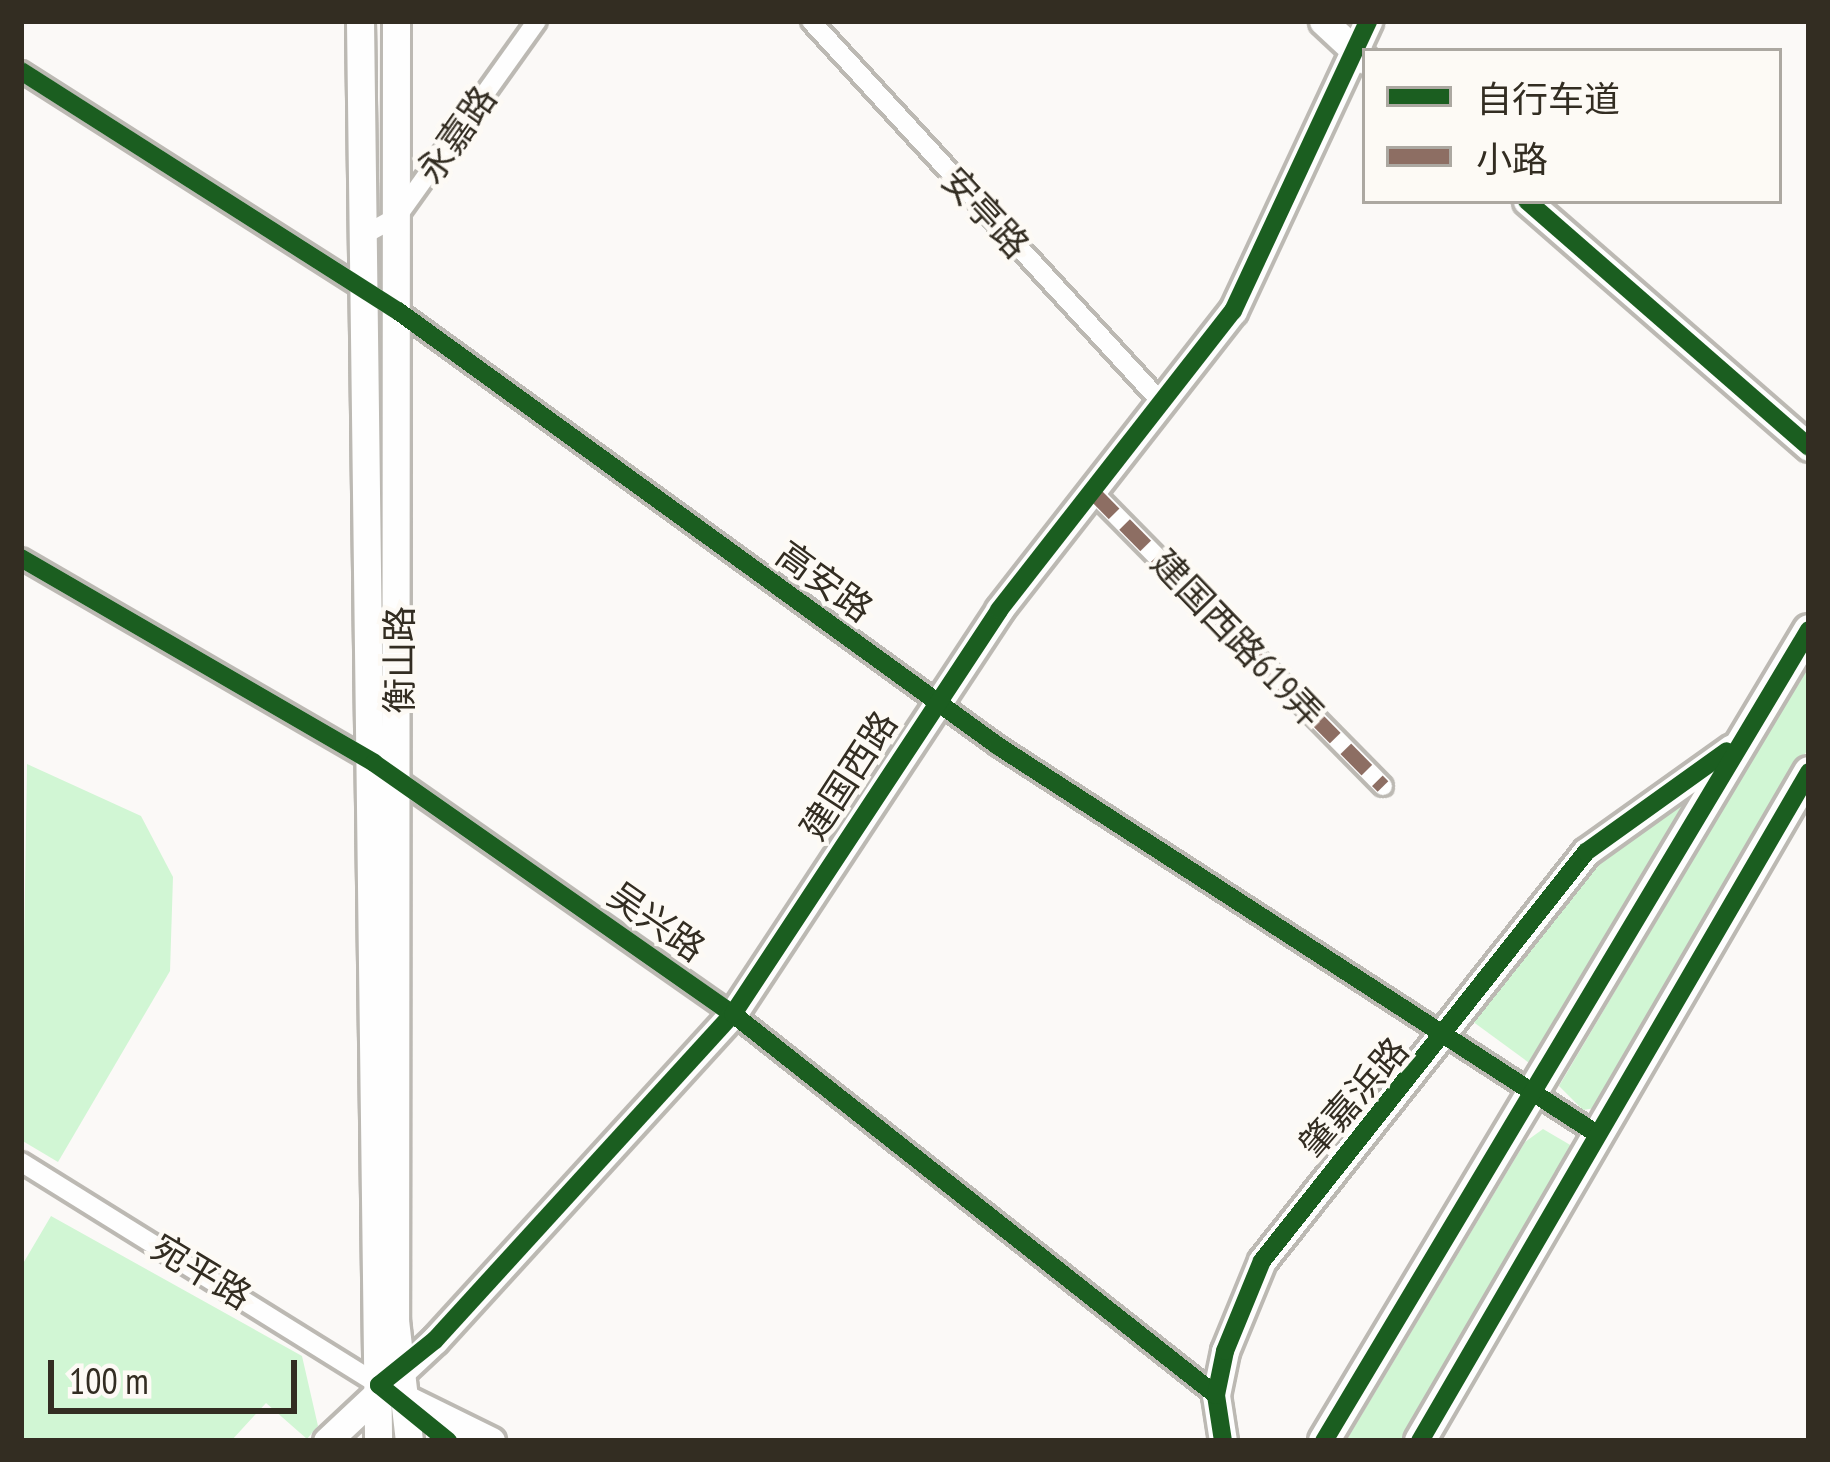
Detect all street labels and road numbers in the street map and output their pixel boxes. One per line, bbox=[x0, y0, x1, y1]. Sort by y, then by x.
street label: 永嘉路 bbox=[407, 77, 505, 191]
street label: 安亭路 bbox=[933, 158, 1039, 266]
street label: 高安路 bbox=[769, 532, 881, 630]
street label: 建国西路619弄 bbox=[1143, 541, 1333, 735]
street label: 衡山路 bbox=[377, 606, 421, 714]
street label: 建国西路 bbox=[791, 703, 905, 847]
street label: 吴兴路 bbox=[600, 872, 714, 970]
street label: 肇嘉浜路 bbox=[1289, 1028, 1417, 1166]
street label: 宛平路 bbox=[145, 1225, 259, 1317]

